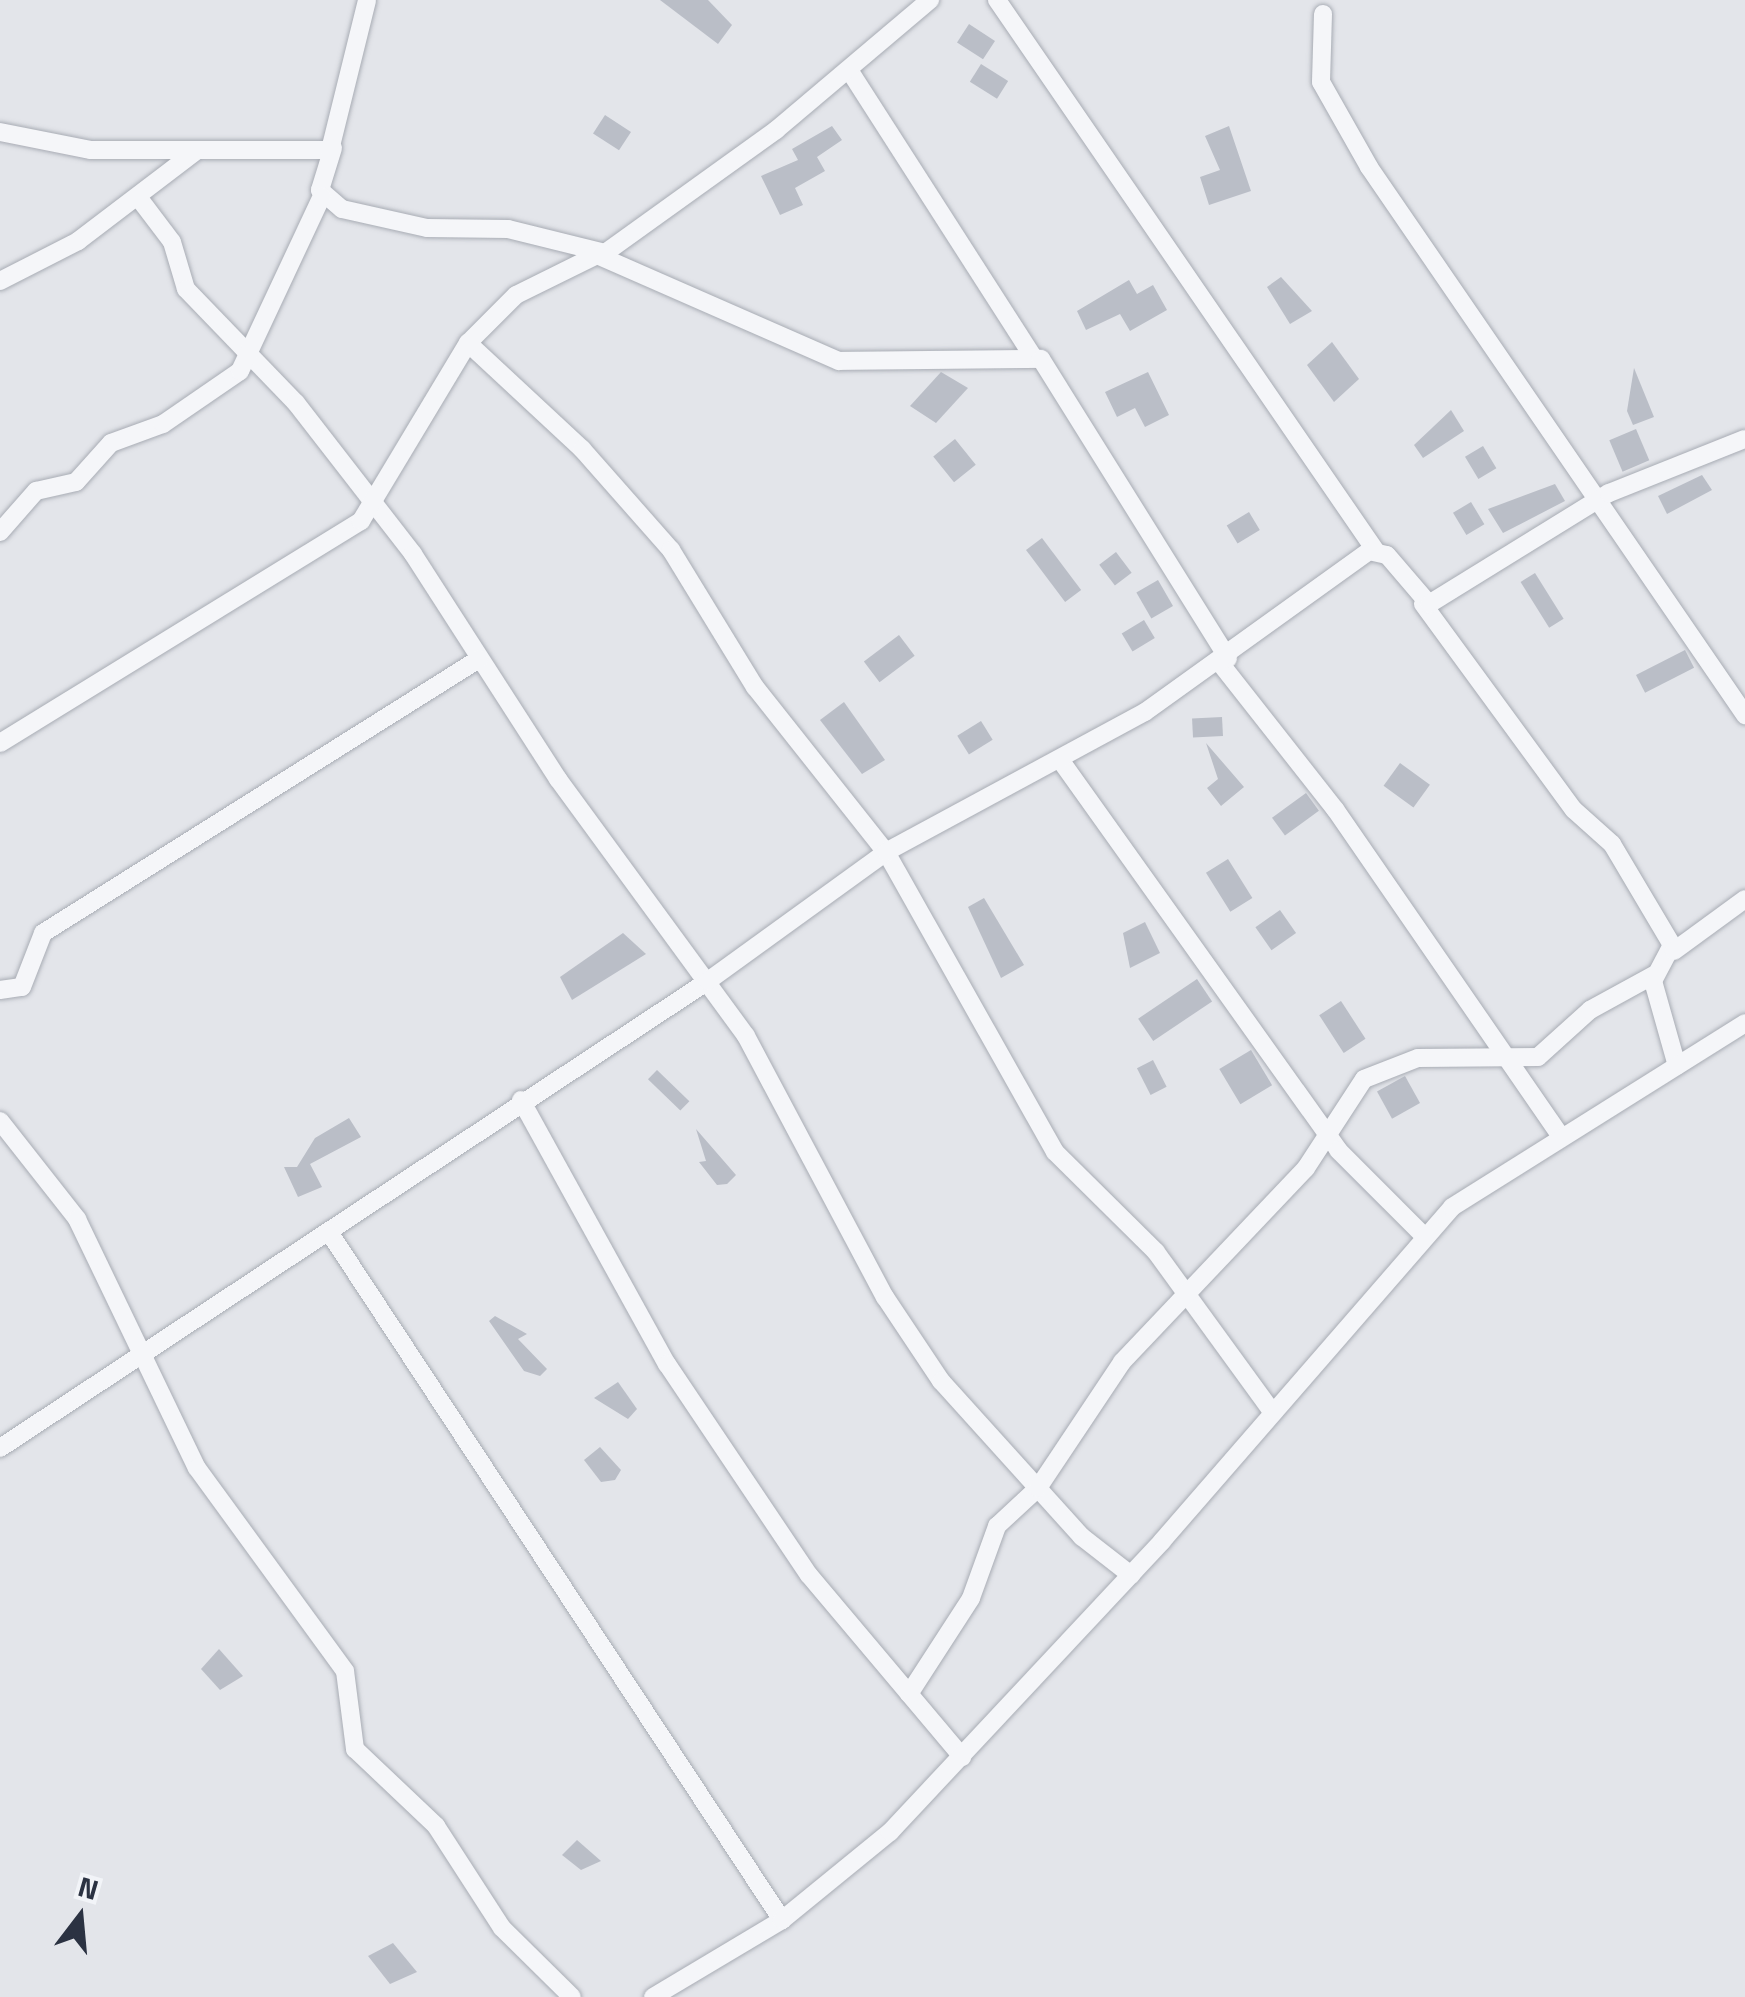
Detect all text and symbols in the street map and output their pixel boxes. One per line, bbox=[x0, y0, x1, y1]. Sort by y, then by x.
text: N bbox=[73, 1864, 104, 1911]
north arrow bbox=[30, 1867, 130, 1967]

